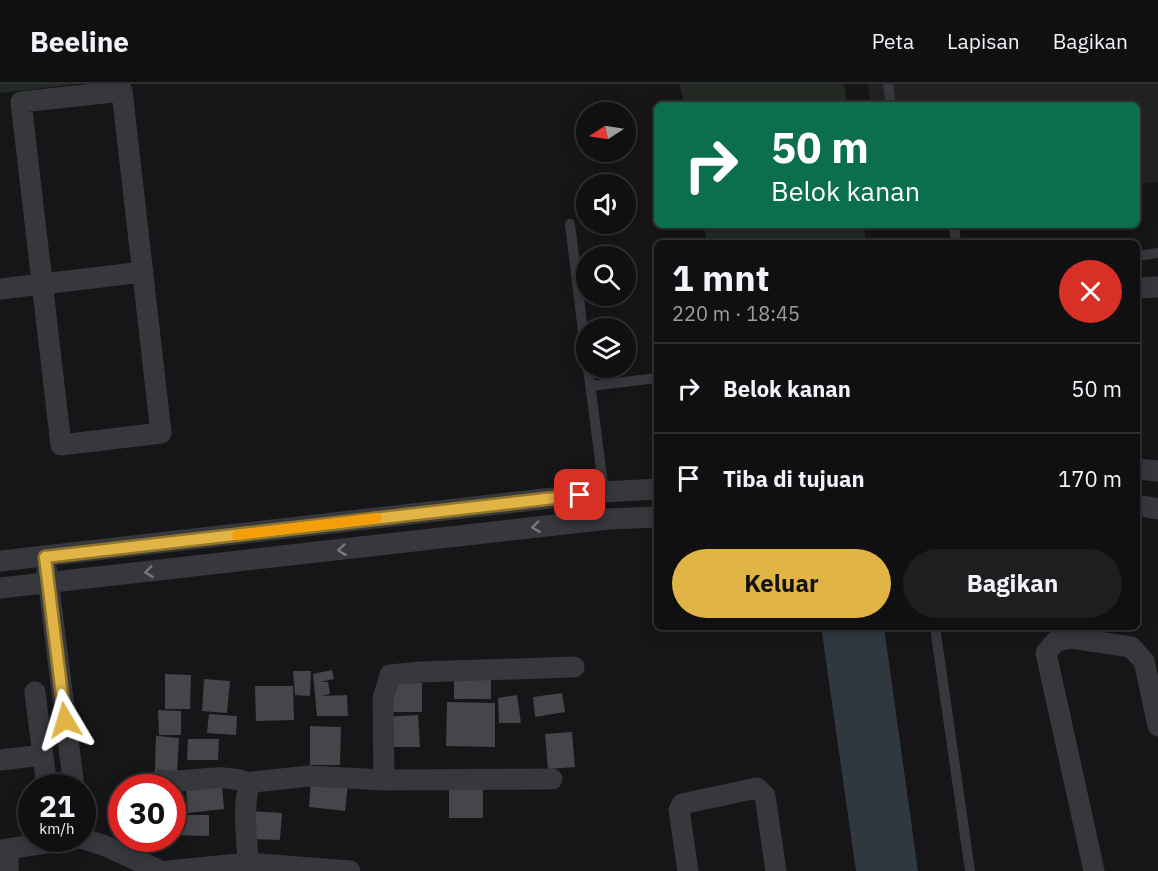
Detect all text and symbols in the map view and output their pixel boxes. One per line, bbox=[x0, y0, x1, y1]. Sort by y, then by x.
text: Beeline bbox=[30, 23, 129, 60]
text: Peta bbox=[872, 27, 914, 55]
text: Lapisan bbox=[947, 27, 1020, 55]
text: Bagikan bbox=[1053, 27, 1128, 55]
north arrow bbox=[576, 102, 636, 162]
map controls bbox=[576, 102, 636, 378]
text: 50 m bbox=[771, 120, 869, 175]
icon: right bbox=[672, 126, 750, 204]
text: Belok kanan bbox=[771, 173, 920, 208]
button: sound bbox=[576, 174, 636, 234]
button: search bbox=[576, 246, 636, 306]
text: 1 mnt bbox=[672, 254, 770, 301]
button: close bbox=[1059, 260, 1122, 323]
text: 220 m · 18:45 bbox=[672, 300, 800, 327]
button: layers bbox=[576, 318, 636, 378]
icon: right bbox=[672, 372, 705, 405]
text: Belok kanan bbox=[723, 374, 851, 403]
text: 50 m bbox=[1071, 374, 1122, 403]
icon: arrive bbox=[672, 462, 705, 495]
text: Tiba di tujuan bbox=[723, 464, 865, 493]
text: 170 m bbox=[1058, 464, 1122, 493]
pin bbox=[554, 469, 605, 520]
icon: arrive bbox=[563, 478, 596, 511]
one-way arrow bbox=[531, 520, 541, 533]
one-way arrow bbox=[338, 543, 347, 555]
button: Keluar bbox=[672, 549, 891, 618]
button: Bagikan bbox=[903, 549, 1122, 618]
one-way arrow bbox=[144, 565, 153, 578]
position arrow bbox=[33, 688, 97, 752]
speed limit sign: 30 bbox=[108, 774, 186, 852]
text: 21 bbox=[39, 786, 75, 825]
text: km/h bbox=[39, 819, 75, 838]

